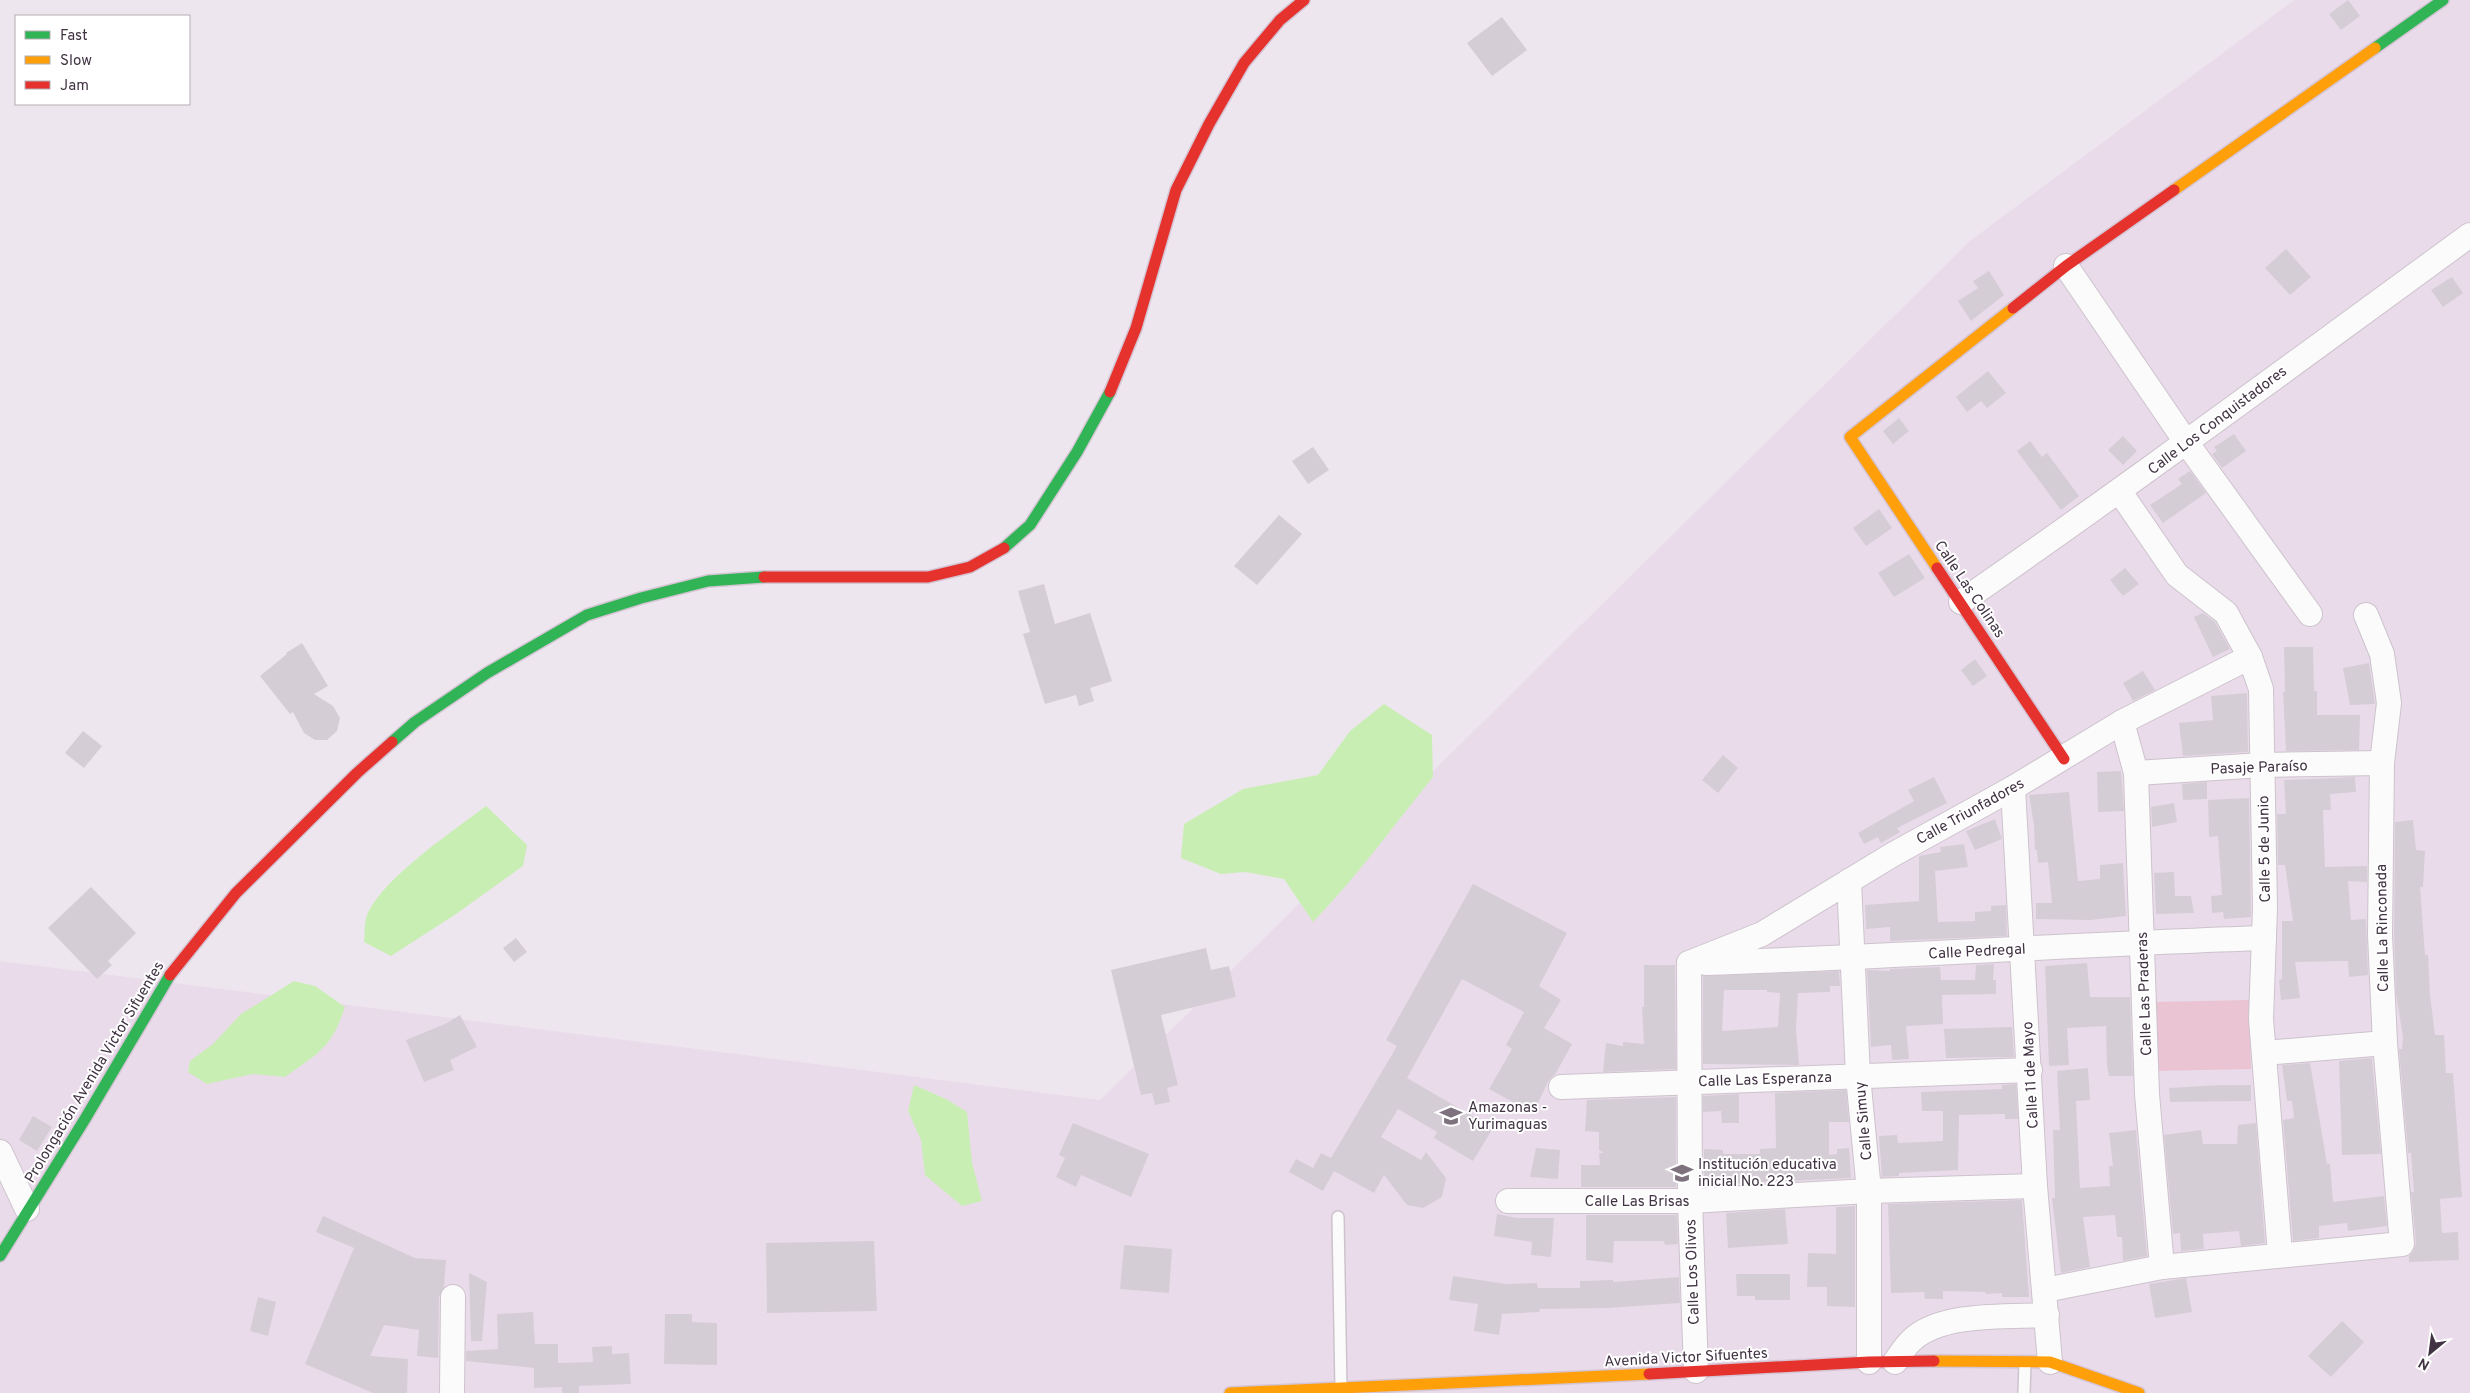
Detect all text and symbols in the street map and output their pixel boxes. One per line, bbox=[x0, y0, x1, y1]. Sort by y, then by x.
legend bbox=[15, 15, 190, 105]
text: Fast bbox=[60, 27, 88, 46]
text: Slow bbox=[60, 52, 92, 71]
text: Jam bbox=[60, 77, 89, 96]
street label: Calle Los Conquistadores bbox=[2145, 363, 2291, 480]
street label: Calle Las Colinas bbox=[1929, 538, 2008, 642]
street label: Pasaje Paraíso bbox=[2210, 757, 2308, 780]
street label: Calle Triunfadores bbox=[1913, 775, 2028, 850]
street label: Calle 5 de Junio bbox=[2255, 795, 2276, 903]
street label: Calle La Rinconada bbox=[2373, 864, 2394, 992]
street label: Calle Las Praderas bbox=[2134, 932, 2157, 1056]
street label: Calle Pedregal bbox=[1928, 940, 2026, 965]
street label: Prolongación Avenida Victor Sifuentes bbox=[21, 958, 169, 1187]
street label: Calle 11 de Mayo bbox=[2019, 1021, 2044, 1129]
street label: Calle Las Esperanza bbox=[1698, 1069, 1832, 1092]
street label: Calle Simuy bbox=[1852, 1081, 1877, 1161]
place label: Amazonas - Yurimaguas bbox=[1468, 1099, 1548, 1135]
school or university icon: Amazonas - Yurimaguas bbox=[1438, 1103, 1464, 1129]
place label: Institución educativa inicial No. 223 bbox=[1698, 1156, 1837, 1192]
school or university icon: Institución educativa inicial No. 223 bbox=[1669, 1160, 1695, 1186]
street label: Calle Las Brisas bbox=[1584, 1193, 1690, 1212]
street label: Calle Los Olivos bbox=[1682, 1219, 1705, 1325]
north arrow bbox=[2405, 1328, 2455, 1378]
street label: Avenida Victor Sifuentes bbox=[1604, 1345, 1768, 1372]
text: N bbox=[2416, 1353, 2433, 1373]

